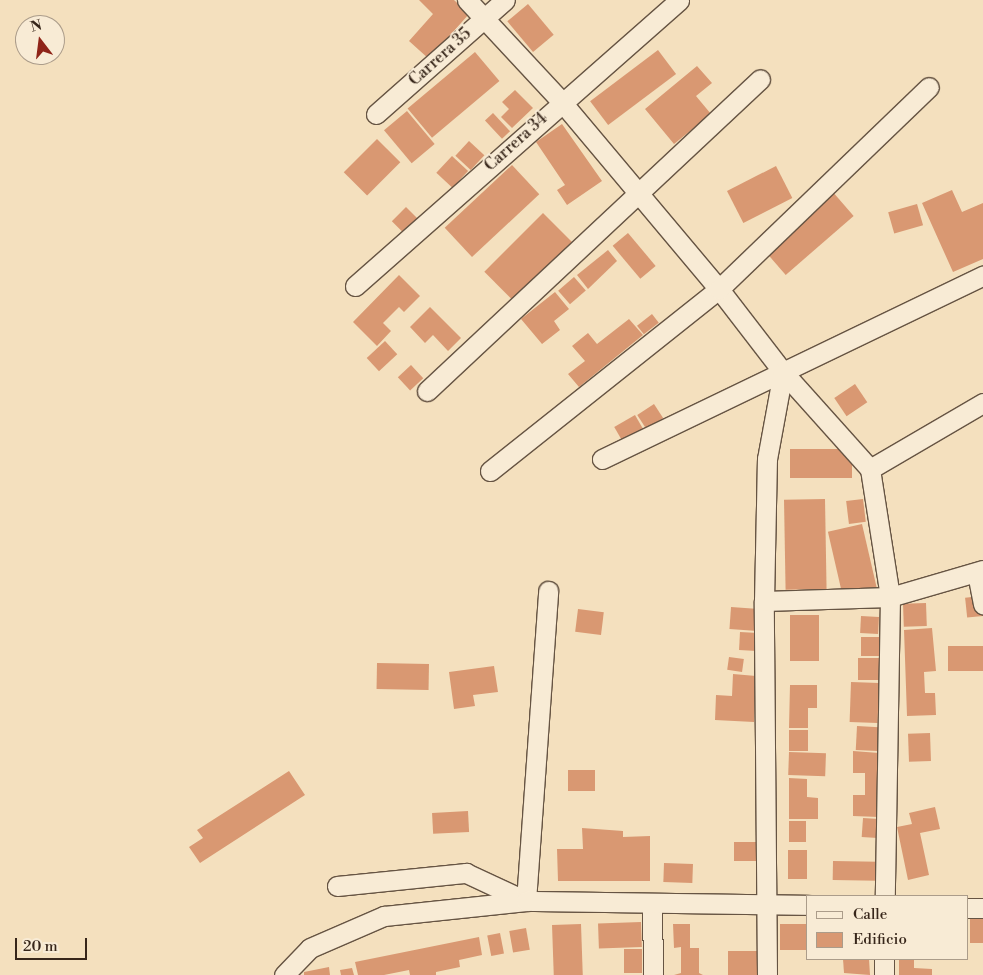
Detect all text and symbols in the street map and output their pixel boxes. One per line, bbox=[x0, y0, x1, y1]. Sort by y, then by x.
north arrow bbox=[15, 15, 65, 65]
text: N bbox=[29, 16, 44, 37]
street label: Carrera 35 bbox=[405, 24, 475, 90]
street label: Carrera 34 bbox=[481, 109, 551, 175]
legend bbox=[806, 895, 968, 960]
text: Calle bbox=[853, 905, 887, 924]
scale bar bbox=[18, 928, 90, 960]
text: Edificio bbox=[853, 930, 907, 949]
text: 20 m bbox=[23, 937, 58, 956]

